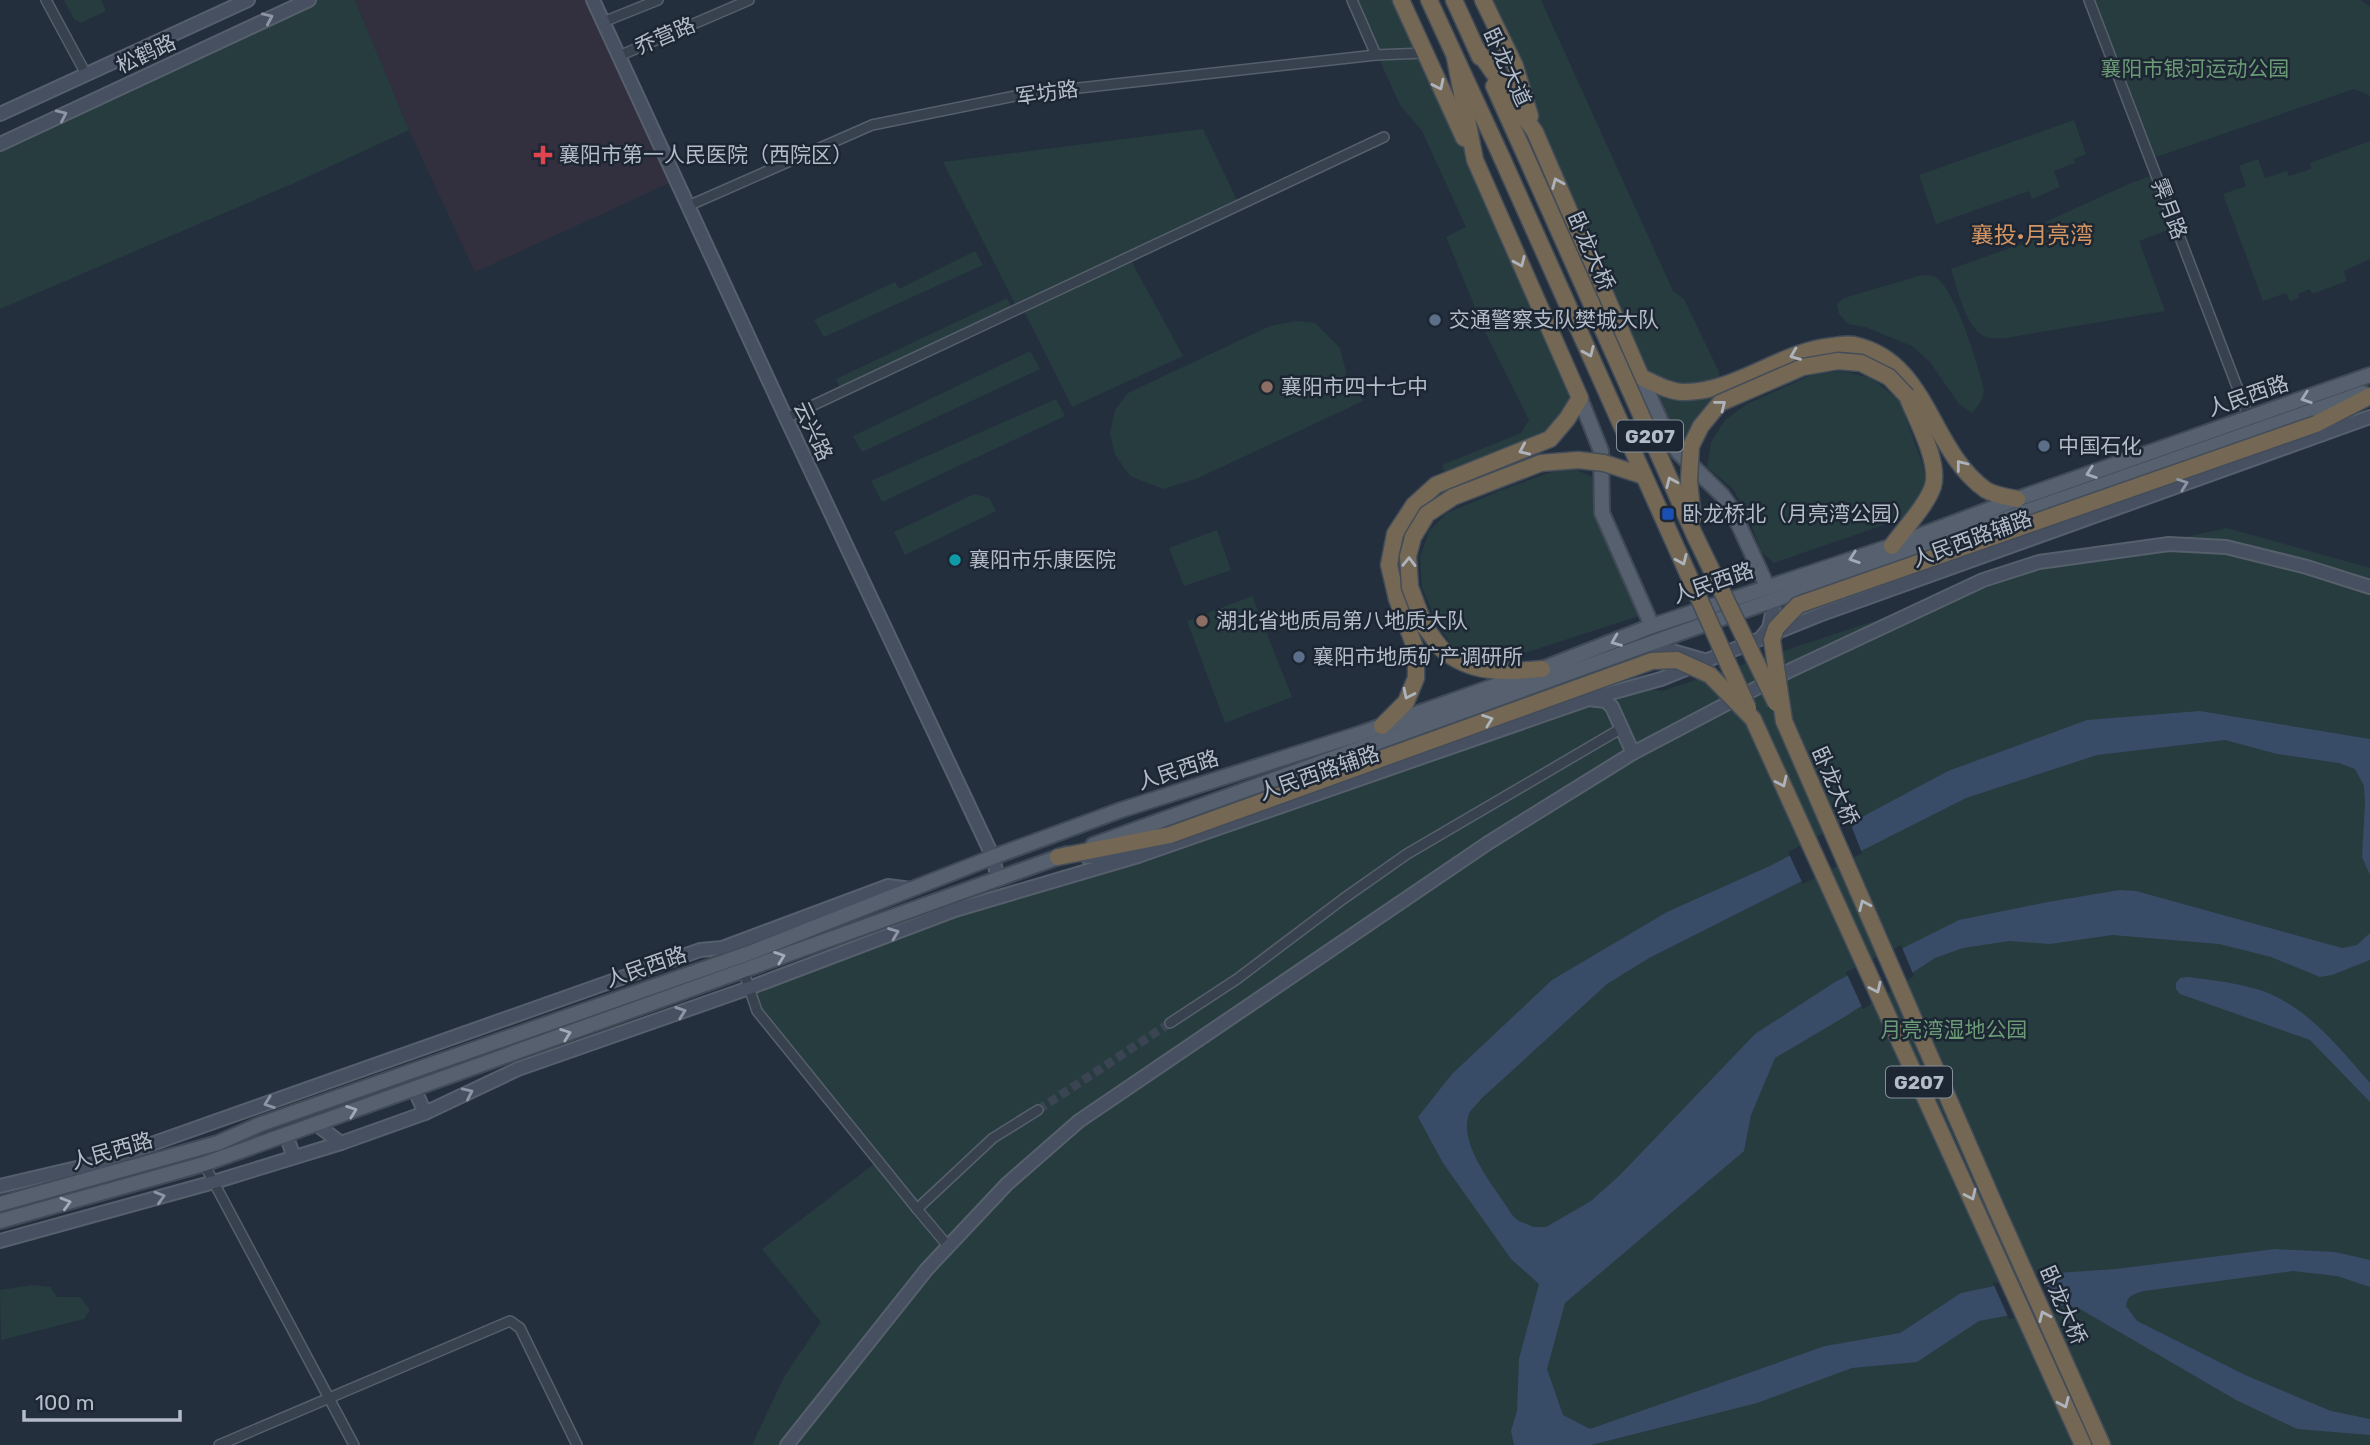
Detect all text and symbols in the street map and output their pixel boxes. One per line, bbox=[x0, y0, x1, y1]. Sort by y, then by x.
street label: 乔营路 bbox=[631, 12, 699, 59]
one-way arrow bbox=[261, 13, 273, 27]
street label: 卧龙大道 bbox=[1478, 23, 1537, 110]
street label: 松鹤路 bbox=[112, 29, 180, 78]
park label: 襄阳市银河运动公园 bbox=[2101, 56, 2290, 81]
street label: 军坊路 bbox=[1014, 76, 1080, 109]
one-way arrow bbox=[1431, 78, 1445, 90]
one-way arrow bbox=[55, 109, 67, 123]
place label: 襄阳市第一人民医院（西院区） bbox=[559, 142, 853, 167]
marker: 襄阳市第一人民医院（西院区） bbox=[533, 145, 553, 165]
street label: 霁月路 bbox=[2147, 175, 2192, 243]
one-way arrow bbox=[1551, 178, 1565, 191]
street label: 卧龙大桥 bbox=[1563, 207, 1620, 294]
district label: 襄投·月亮湾 bbox=[1971, 221, 2093, 249]
one-way arrow bbox=[1512, 255, 1526, 267]
place label: 交通警察支队樊城大队 bbox=[1449, 307, 1659, 332]
marker: 交通警察支队樊城大队 bbox=[1427, 312, 1443, 328]
one-way arrow bbox=[1581, 345, 1595, 358]
one-way arrow bbox=[1790, 347, 1802, 361]
street label: 人民西路 bbox=[2204, 370, 2292, 421]
place label: 襄阳市四十七中 bbox=[1281, 374, 1428, 399]
marker: 襄阳市四十七中 bbox=[1259, 379, 1275, 395]
one-way arrow bbox=[2300, 390, 2312, 404]
street label: 云兴路 bbox=[789, 397, 838, 465]
one-way arrow bbox=[1714, 401, 1726, 414]
road number: G207 bbox=[1617, 420, 1683, 452]
place label: 中国石化 bbox=[2058, 433, 2142, 458]
marker: 中国石化 bbox=[2036, 438, 2052, 454]
one-way arrow bbox=[1519, 442, 1532, 456]
one-way arrow bbox=[1956, 460, 1969, 472]
one-way arrow bbox=[2085, 465, 2098, 479]
one-way arrow bbox=[1665, 477, 1679, 490]
one-way arrow bbox=[2176, 479, 2188, 493]
place label: 卧龙桥北（月亮湾公园） bbox=[1682, 501, 1913, 526]
street label: 人民西路辅路 bbox=[1908, 505, 2035, 572]
marker: 卧龙桥北（月亮湾公园） bbox=[1660, 506, 1676, 522]
place label: 襄阳市乐康医院 bbox=[969, 547, 1116, 572]
one-way arrow bbox=[1848, 550, 1860, 564]
marker: 襄阳市乐康医院 bbox=[947, 552, 963, 568]
one-way arrow bbox=[1674, 553, 1688, 565]
one-way arrow bbox=[1401, 556, 1417, 567]
street label: 人民西路 bbox=[1669, 557, 1757, 608]
place label: 湖北省地质局第八地质大队 bbox=[1216, 608, 1468, 633]
marker: 湖北省地质局第八地质大队 bbox=[1194, 613, 1210, 629]
one-way arrow bbox=[1610, 632, 1622, 646]
place label: 襄阳市地质矿产调研所 bbox=[1313, 644, 1523, 669]
marker: 襄阳市地质矿产调研所 bbox=[1291, 649, 1307, 665]
one-way arrow bbox=[1403, 687, 1417, 699]
one-way arrow bbox=[1482, 714, 1494, 728]
street label: 人民西路辅路 bbox=[1255, 740, 1382, 805]
street label: 卧龙大桥 bbox=[1807, 742, 1864, 829]
street label: 人民西路 bbox=[1134, 745, 1222, 794]
one-way arrow bbox=[1774, 774, 1788, 787]
one-way arrow bbox=[1859, 900, 1873, 912]
one-way arrow bbox=[888, 928, 900, 942]
street label: 人民西路 bbox=[602, 941, 690, 992]
one-way arrow bbox=[774, 951, 786, 965]
one-way arrow bbox=[1868, 981, 1882, 994]
one-way arrow bbox=[674, 1006, 686, 1020]
park label: 月亮湾湿地公园 bbox=[1881, 1017, 2028, 1042]
one-way arrow bbox=[560, 1028, 572, 1042]
road number: G207 bbox=[1886, 1066, 1952, 1098]
one-way arrow bbox=[461, 1087, 473, 1101]
one-way arrow bbox=[263, 1095, 275, 1109]
one-way arrow bbox=[346, 1105, 358, 1119]
street label: 人民西路 bbox=[68, 1127, 156, 1174]
one-way arrow bbox=[1963, 1188, 1977, 1201]
one-way arrow bbox=[154, 1190, 166, 1205]
one-way arrow bbox=[60, 1197, 72, 1211]
street label: 卧龙大桥 bbox=[2035, 1261, 2092, 1348]
one-way arrow bbox=[2038, 1311, 2052, 1323]
scale bar bbox=[24, 1378, 180, 1422]
text: 100 m bbox=[35, 1390, 94, 1415]
one-way arrow bbox=[2056, 1396, 2070, 1408]

